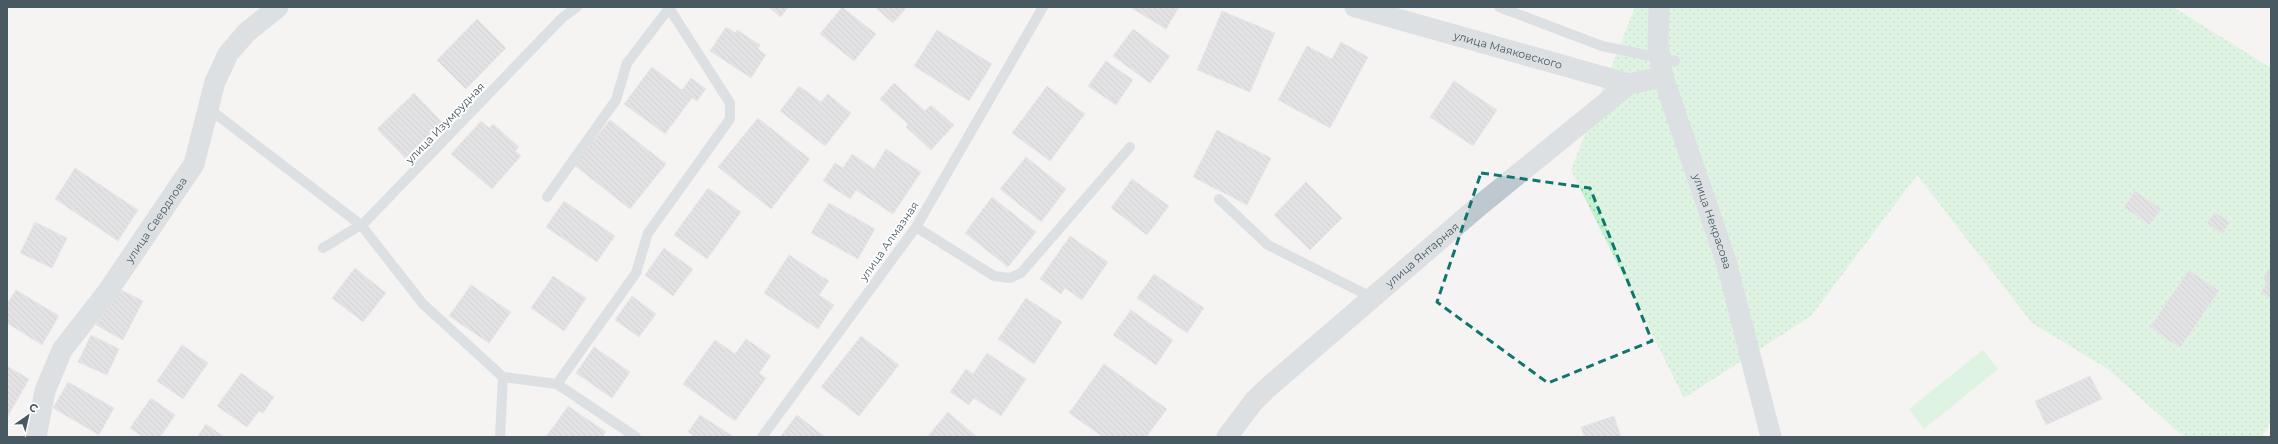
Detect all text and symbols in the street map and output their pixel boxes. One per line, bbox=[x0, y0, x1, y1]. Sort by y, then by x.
street label: улица Маяковского bbox=[1451, 28, 1564, 72]
street label: улица Изумрудная bbox=[402, 79, 488, 167]
street label: улица Некрасова bbox=[1689, 171, 1735, 270]
street label: улица Свердлова bbox=[122, 174, 190, 266]
street label: улица Алмазная bbox=[856, 199, 922, 284]
street label: улица Янтарная bbox=[1382, 219, 1462, 291]
north arrow bbox=[8, 396, 48, 436]
text: С bbox=[26, 400, 41, 416]

